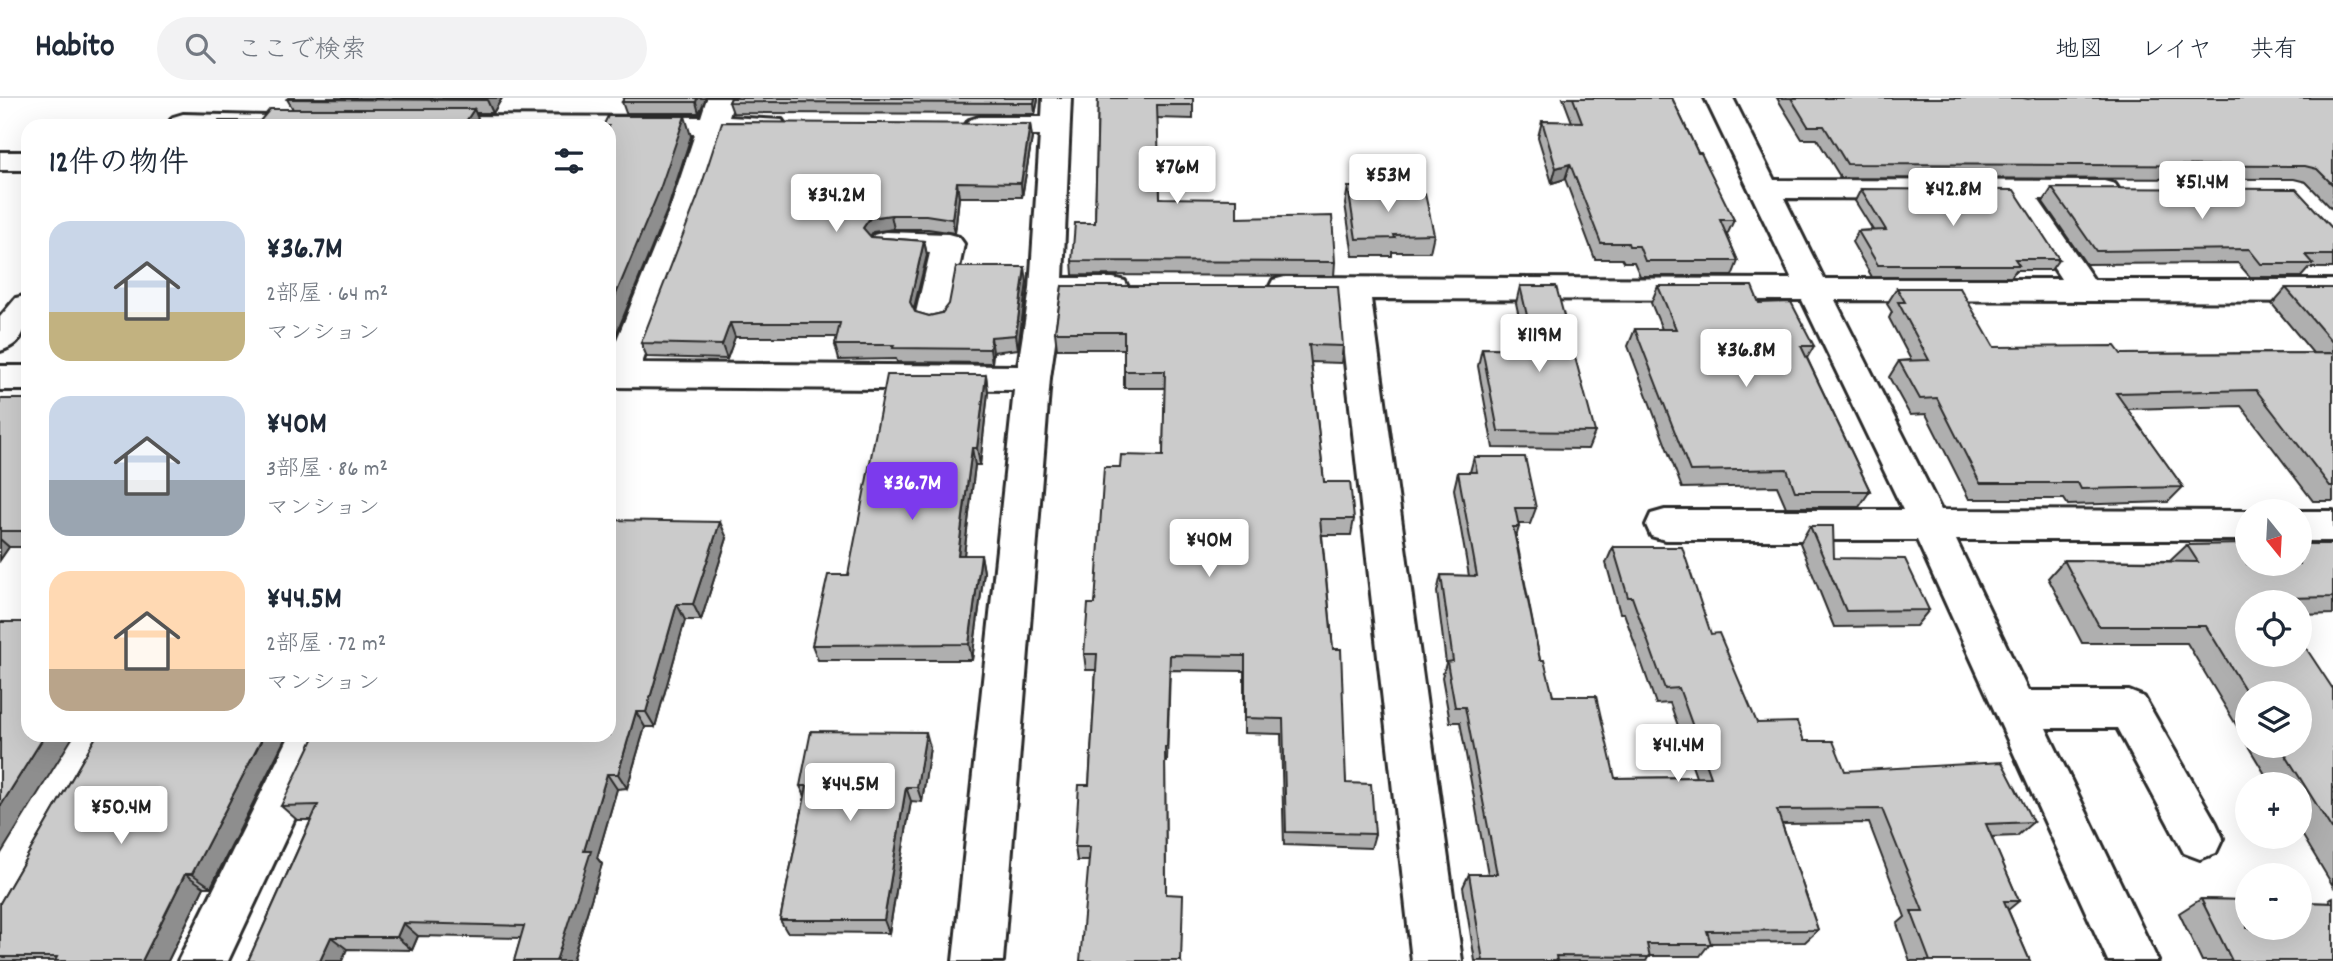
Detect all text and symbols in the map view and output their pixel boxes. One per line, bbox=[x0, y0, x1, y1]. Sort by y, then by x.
search box bbox=[157, 17, 647, 80]
text: Habito bbox=[35, 25, 115, 72]
icon: search bbox=[181, 29, 219, 67]
text: ここで検索 bbox=[237, 33, 367, 70]
text: 地図 bbox=[2055, 34, 2103, 68]
text: レイヤ bbox=[2141, 34, 2212, 68]
text: 共有 bbox=[2250, 34, 2298, 68]
icon: filters bbox=[550, 142, 588, 180]
text: 12件の物件 bbox=[49, 144, 189, 187]
pin: ¥76M bbox=[1136, 146, 1218, 206]
text: ¥76M bbox=[1155, 152, 1199, 185]
pin: ¥53M bbox=[1347, 155, 1429, 214]
text: ¥53M bbox=[1365, 160, 1411, 193]
pin: ¥51.4M bbox=[2145, 162, 2259, 221]
text: ¥51.4M bbox=[2175, 167, 2229, 200]
pin: ¥42.8M bbox=[1896, 169, 2010, 228]
pin: ¥34.2M bbox=[779, 174, 893, 234]
text: ¥42.8M bbox=[1924, 174, 1982, 207]
text: ¥34.2M bbox=[807, 180, 865, 213]
text: ¥36.7M bbox=[266, 230, 343, 273]
icon: home bbox=[105, 249, 189, 333]
text: 2部屋 · 64 m² bbox=[266, 279, 388, 312]
pin: ¥119M bbox=[1490, 314, 1588, 374]
text: マンション bbox=[266, 318, 380, 351]
text: ¥119M bbox=[1516, 320, 1562, 353]
pin: ¥36.8M bbox=[1689, 330, 1803, 389]
text: ¥36.8M bbox=[1716, 335, 1776, 368]
text: ¥40M bbox=[266, 405, 327, 448]
icon: home bbox=[105, 424, 189, 508]
text: 3部屋 · 86 m² bbox=[266, 454, 388, 487]
pin: ¥36.7M bbox=[855, 462, 969, 522]
text: ¥36.7M bbox=[883, 468, 941, 501]
text: マンション bbox=[266, 493, 380, 526]
north arrow bbox=[2235, 499, 2312, 576]
map controls bbox=[2235, 499, 2312, 940]
pin: ¥40M bbox=[1168, 519, 1250, 579]
text: ¥40M bbox=[1186, 525, 1232, 558]
text: ¥44.5M bbox=[266, 580, 342, 623]
button: locate bbox=[2235, 590, 2312, 667]
icon: home bbox=[105, 599, 189, 683]
text: 2部屋 · 72 m² bbox=[266, 629, 386, 662]
text: マンション bbox=[266, 668, 380, 701]
button: layers bbox=[2235, 681, 2312, 758]
pin: ¥41.4M bbox=[1621, 724, 1735, 784]
text: ¥41.4M bbox=[1652, 730, 1704, 763]
pin: ¥44.5M bbox=[793, 764, 907, 823]
text: ¥44.5M bbox=[821, 769, 879, 802]
button: + bbox=[2235, 772, 2312, 849]
pin: ¥50.4M bbox=[64, 786, 178, 846]
text: ¥50.4M bbox=[90, 792, 152, 825]
button: − bbox=[2235, 863, 2312, 940]

